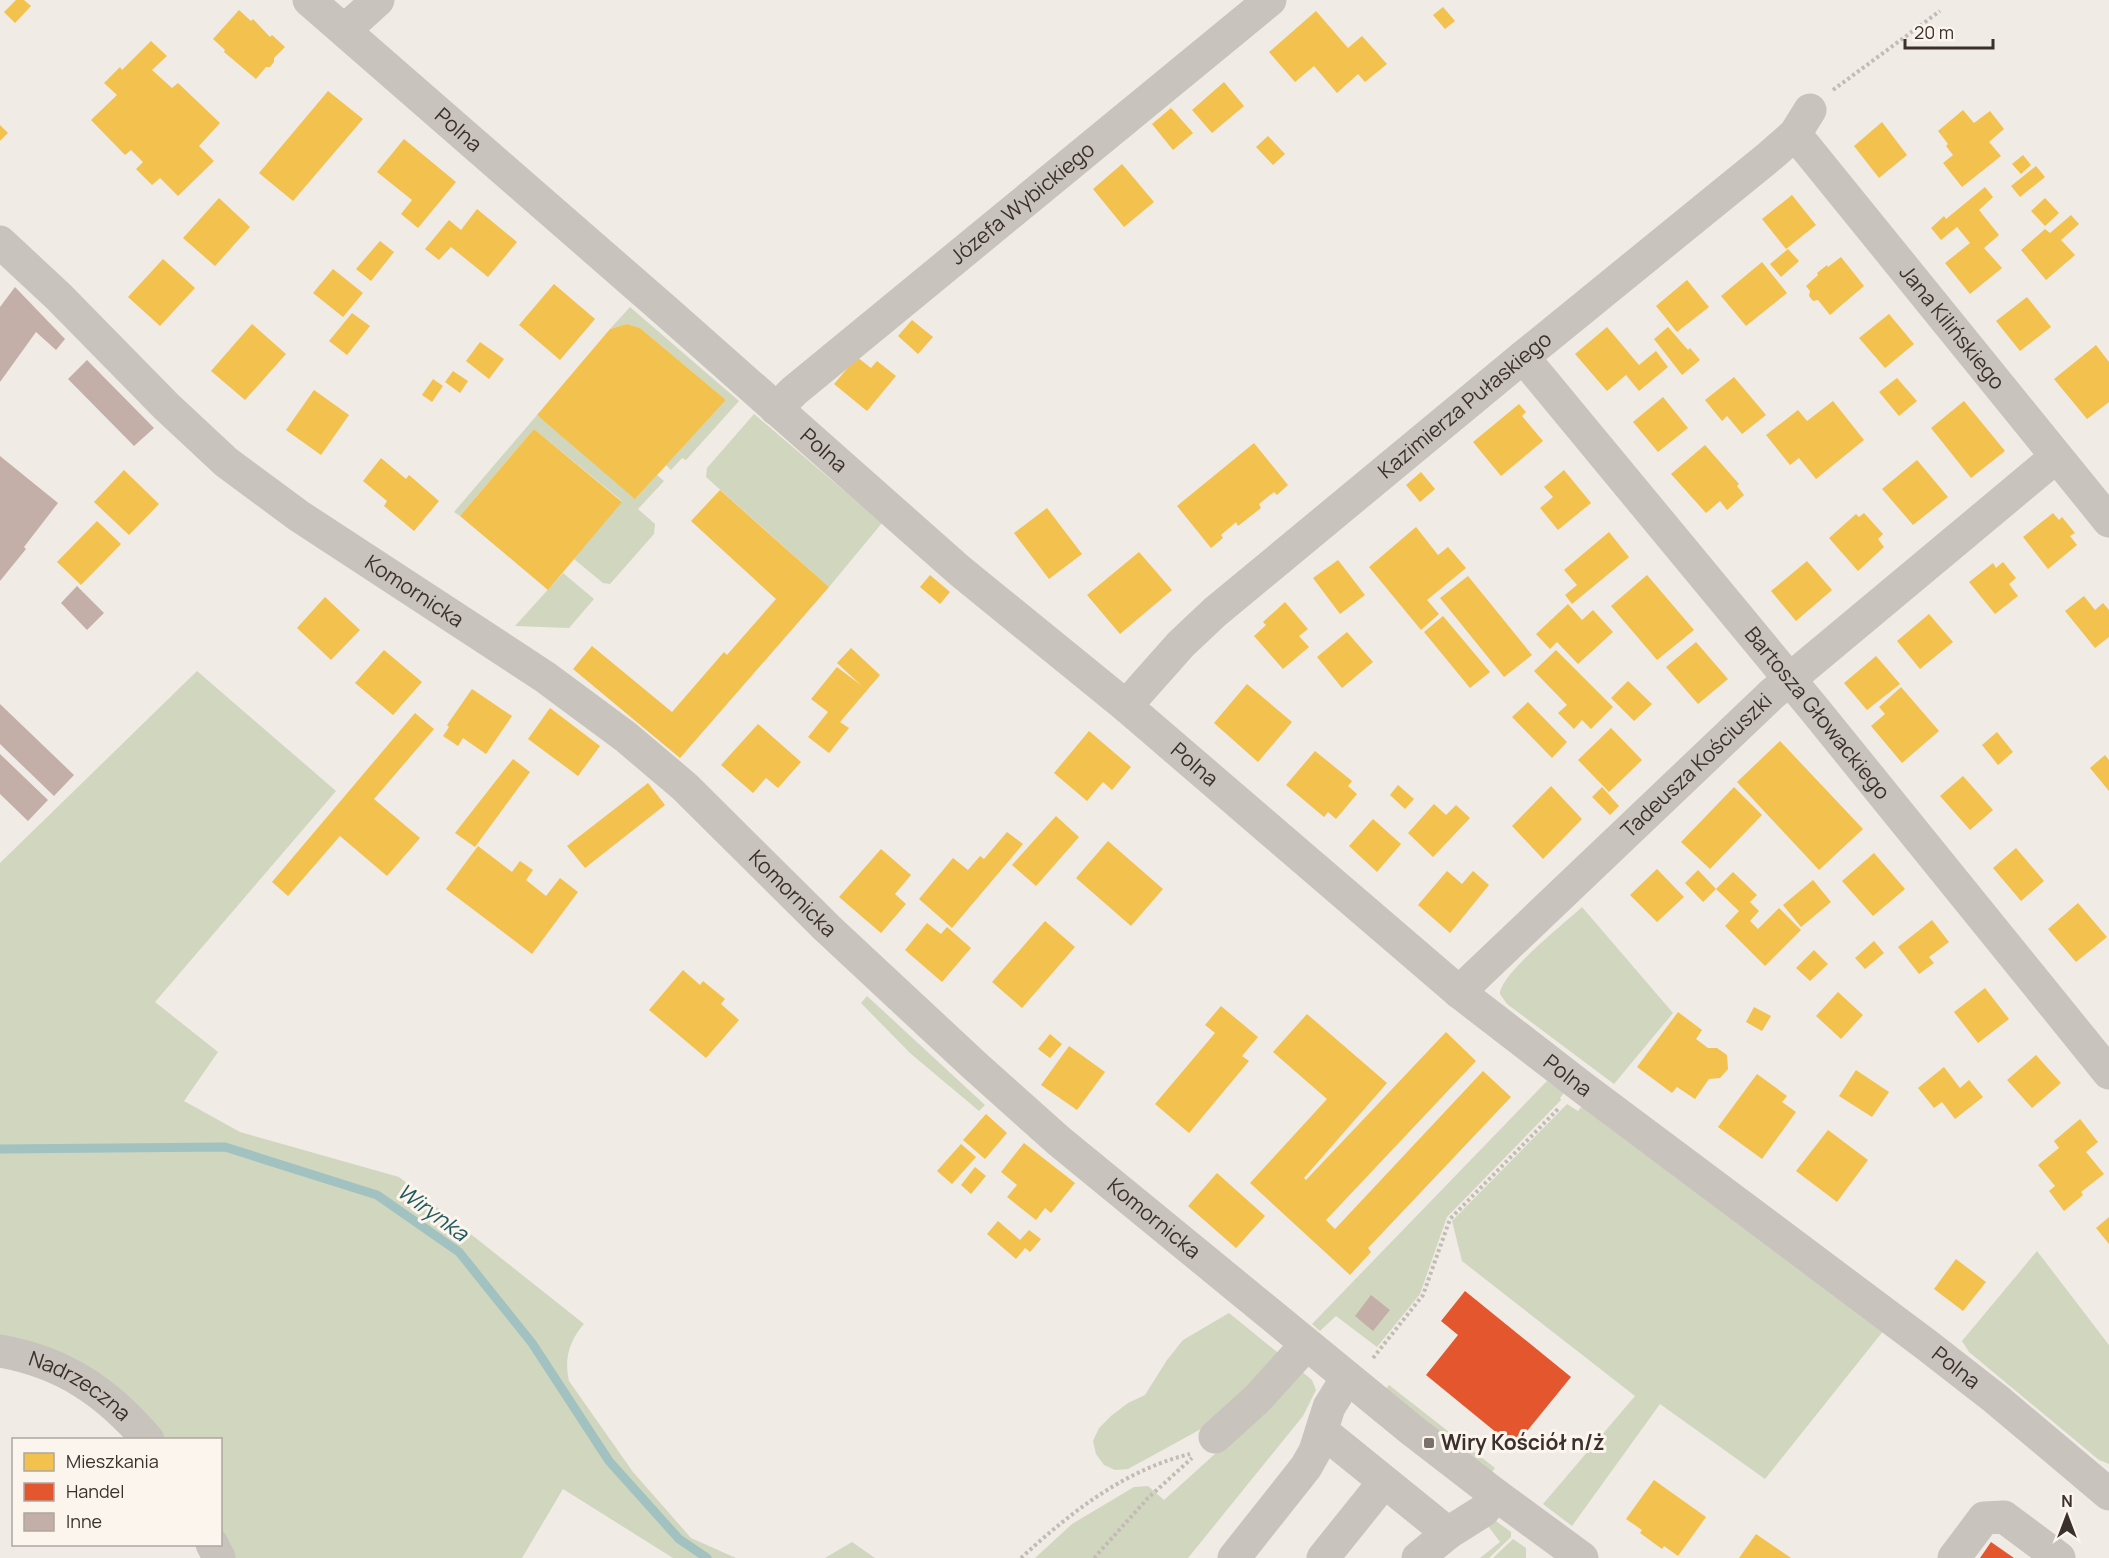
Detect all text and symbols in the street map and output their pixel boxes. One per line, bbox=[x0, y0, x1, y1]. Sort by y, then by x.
scale bar bbox=[1905, 12, 1994, 50]
text: 20 m bbox=[1914, 20, 1954, 44]
street label: Polna bbox=[429, 101, 489, 158]
street label: Józefa Wybickiego bbox=[944, 135, 1100, 270]
street label: Jana Kilińskiego bbox=[1894, 259, 2012, 395]
street label: Kazimierza Pułaskiego bbox=[1372, 325, 1557, 484]
street label: Polna bbox=[795, 421, 854, 478]
street label: Komornicka bbox=[360, 548, 470, 633]
street label: Bartosza Głowackiego bbox=[1739, 620, 1897, 805]
street label: Tadeusza Kościuszki bbox=[1614, 687, 1777, 844]
street label: Polna bbox=[1165, 736, 1225, 792]
street label: Komornicka bbox=[743, 843, 843, 943]
street label: Polna bbox=[1538, 1047, 1598, 1103]
street label: Komornicka bbox=[1102, 1171, 1207, 1264]
water label: Wirynka bbox=[391, 1176, 476, 1249]
street label: Polna bbox=[1927, 1339, 1987, 1395]
street label: Nadrzeczna bbox=[25, 1344, 137, 1427]
place label: Wiry Kościół n/ż bbox=[1441, 1428, 1604, 1456]
marker: Wiry Kościół n/ż bbox=[1422, 1436, 1436, 1450]
legend bbox=[12, 1438, 222, 1546]
text: Mieszkania bbox=[66, 1449, 159, 1473]
text: Handel bbox=[66, 1479, 124, 1503]
north arrow bbox=[2037, 1486, 2097, 1546]
text: N bbox=[2061, 1490, 2073, 1512]
text: Inne bbox=[66, 1509, 102, 1533]

